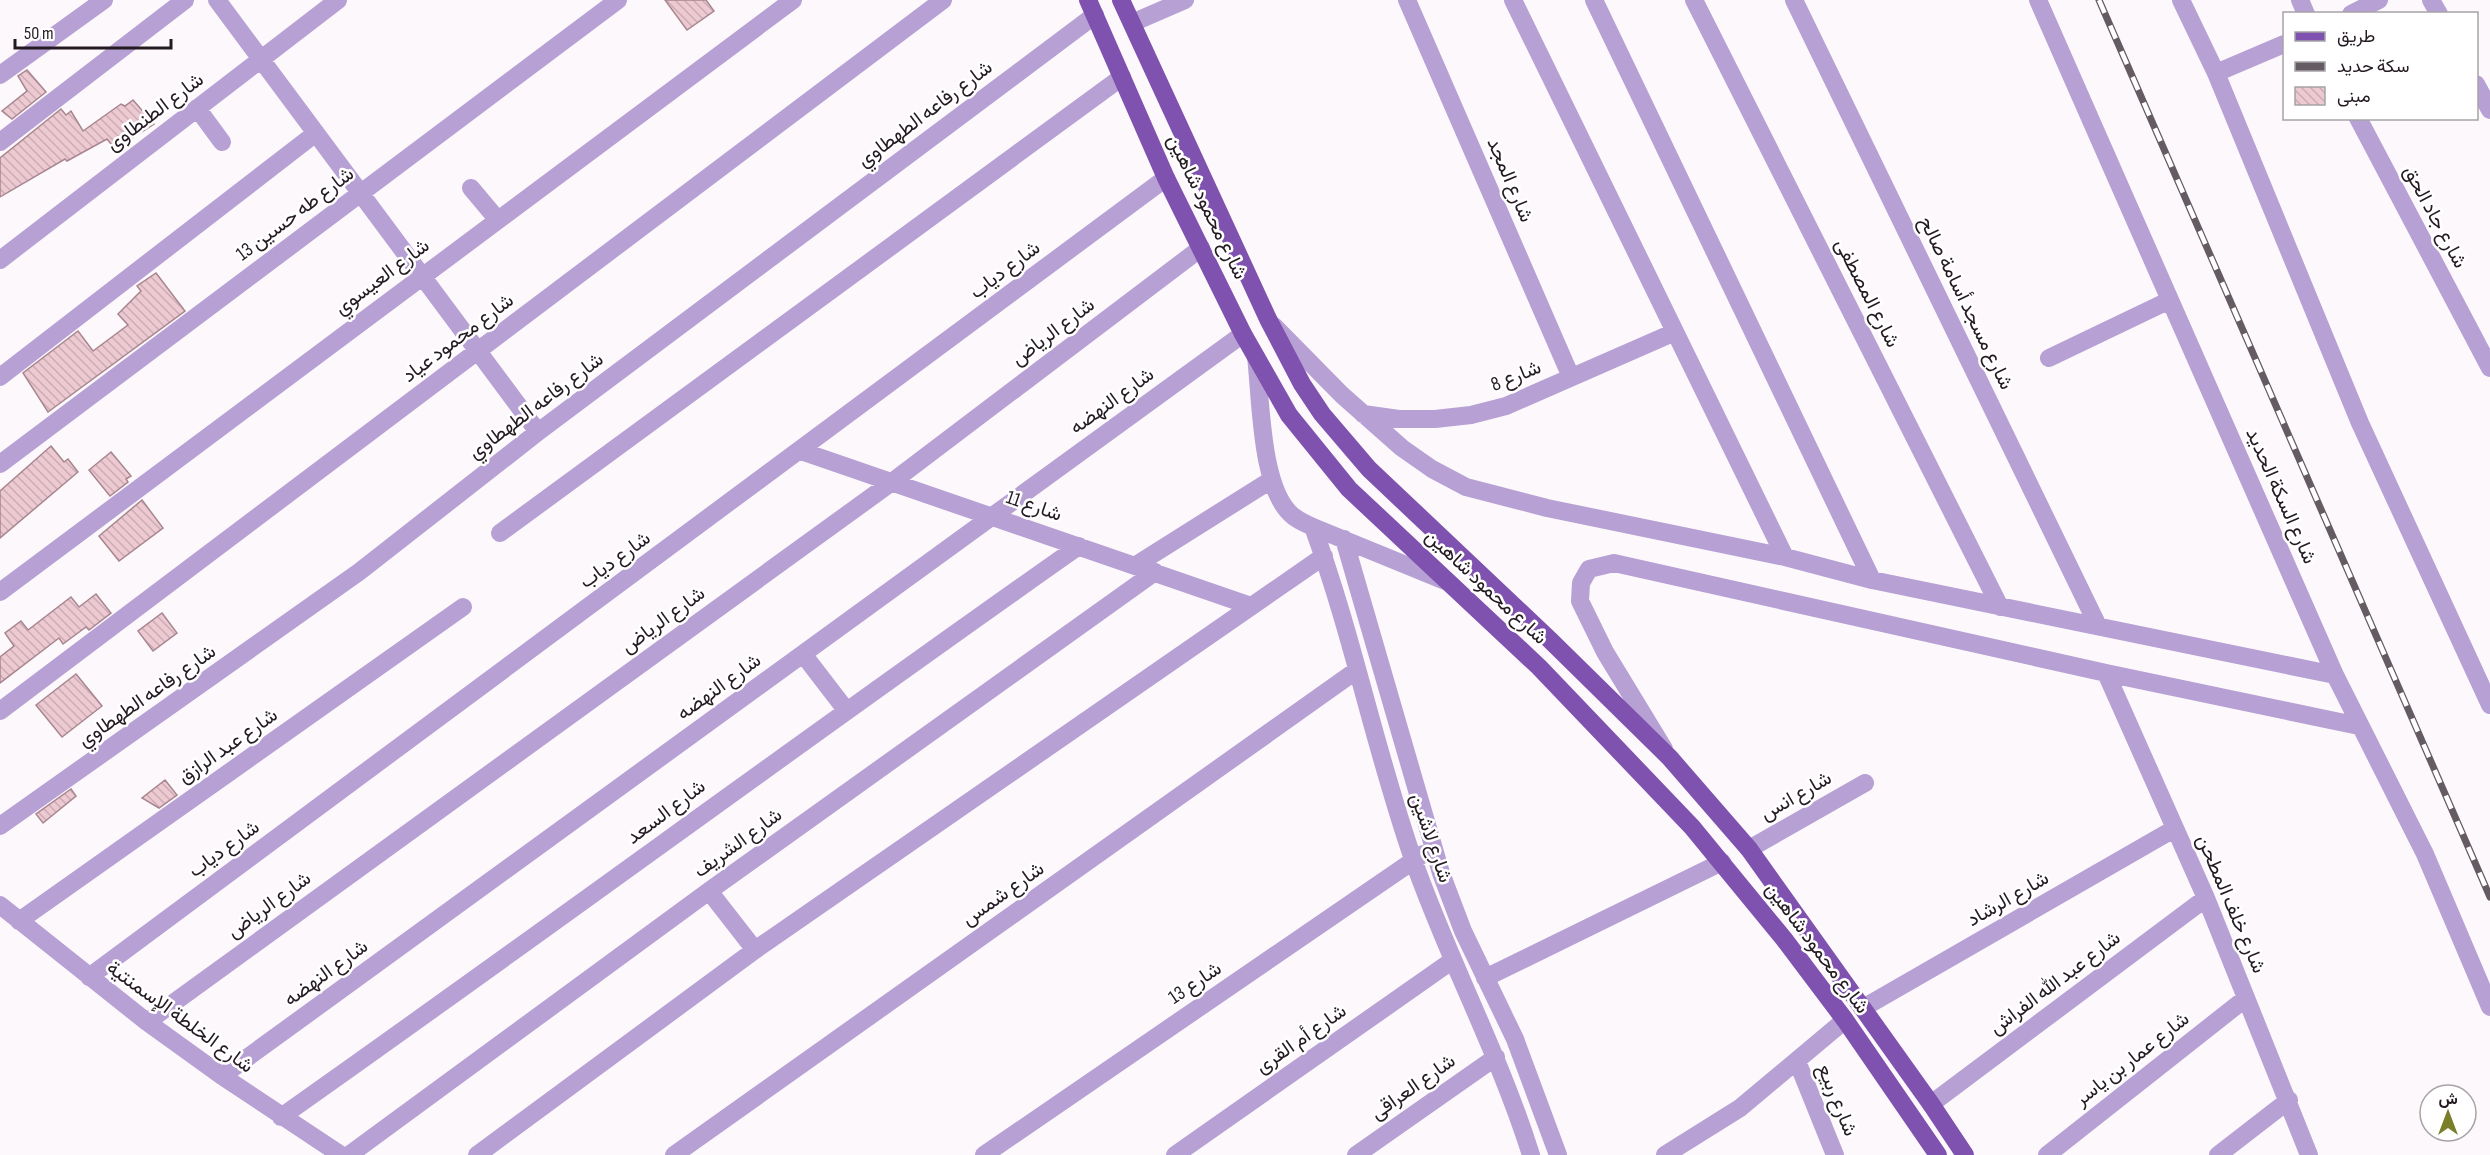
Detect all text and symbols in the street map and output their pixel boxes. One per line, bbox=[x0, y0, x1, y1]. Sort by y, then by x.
scale bar bbox=[15, 12, 171, 50]
legend bbox=[2283, 12, 2478, 120]
text: 50 m bbox=[24, 23, 54, 44]
text: طريق bbox=[2337, 26, 2375, 47]
street label: شارع رفاعه الطهطاوي bbox=[853, 55, 1000, 176]
text: سكة حديد bbox=[2337, 56, 2409, 77]
street label: شارع الطنطاوى bbox=[102, 68, 209, 157]
text: مبنى bbox=[2337, 86, 2371, 107]
street label: شارع محمود شاهين bbox=[1161, 131, 1252, 284]
street label: شارع المجد bbox=[1481, 134, 1539, 226]
street label: شارع طه حسين 13 bbox=[231, 162, 359, 267]
street label: شارع جاد الحق bbox=[2397, 162, 2472, 273]
street label: شارع مسجد أسامة صالح bbox=[1913, 212, 2018, 394]
street label: شارع العيسوي bbox=[330, 234, 437, 324]
street label: شارع المصطفى bbox=[1828, 235, 1905, 352]
street label: شارع دياب bbox=[965, 236, 1046, 305]
street label: شارع محمود عياد bbox=[398, 288, 519, 388]
street label: شارع الرياض bbox=[1007, 293, 1100, 372]
street label: شارع رفاعه الطهطاوي bbox=[464, 347, 611, 468]
street label: شارع 8 bbox=[1487, 355, 1545, 398]
street label: شارع النهضه bbox=[1065, 362, 1159, 440]
street label: شارع السكة الحديد bbox=[2239, 424, 2322, 568]
street label: شارع 11 bbox=[1003, 485, 1065, 528]
street label: شارع محمود شاهين bbox=[1419, 524, 1552, 650]
street label: شارع دياب bbox=[575, 526, 656, 595]
street label: شارع الرياض bbox=[616, 582, 710, 659]
street label: شارع رفاعه الطهطاوي bbox=[73, 639, 223, 756]
street label: شارع النهضه bbox=[672, 648, 766, 726]
street label: شارع عبد الرازق bbox=[174, 703, 283, 790]
street label: شارع انس bbox=[1756, 766, 1836, 827]
street label: شارع السعد bbox=[622, 774, 711, 850]
street label: شارع لاشين bbox=[1404, 790, 1457, 886]
street label: شارع الشريف bbox=[689, 803, 787, 884]
street label: شارع دياب bbox=[184, 815, 265, 884]
street label: شارع خلف المطحن bbox=[2190, 831, 2271, 977]
street label: شارع شمس bbox=[957, 857, 1050, 932]
street label: شارع الرشاد bbox=[1963, 866, 2054, 933]
street label: شارع الرياض bbox=[222, 867, 316, 944]
street label: شارع محمود شاهين bbox=[1759, 878, 1874, 1019]
street label: شارع عبد الله الفراش bbox=[1984, 925, 2126, 1041]
street label: شارع النهضه bbox=[279, 934, 373, 1012]
street label: شارع الخلطة الإسمنتية bbox=[101, 956, 258, 1079]
street label: شارع 13 bbox=[1164, 957, 1227, 1010]
street label: شارع أم القرى bbox=[1251, 999, 1352, 1080]
street label: شارع عمار بن ياسر bbox=[2069, 1007, 2195, 1113]
street label: شارع العراقى bbox=[1366, 1049, 1461, 1126]
street label: شارع ربيع bbox=[1811, 1060, 1862, 1140]
north arrow bbox=[2418, 1083, 2478, 1143]
text: ش bbox=[2438, 1090, 2458, 1109]

